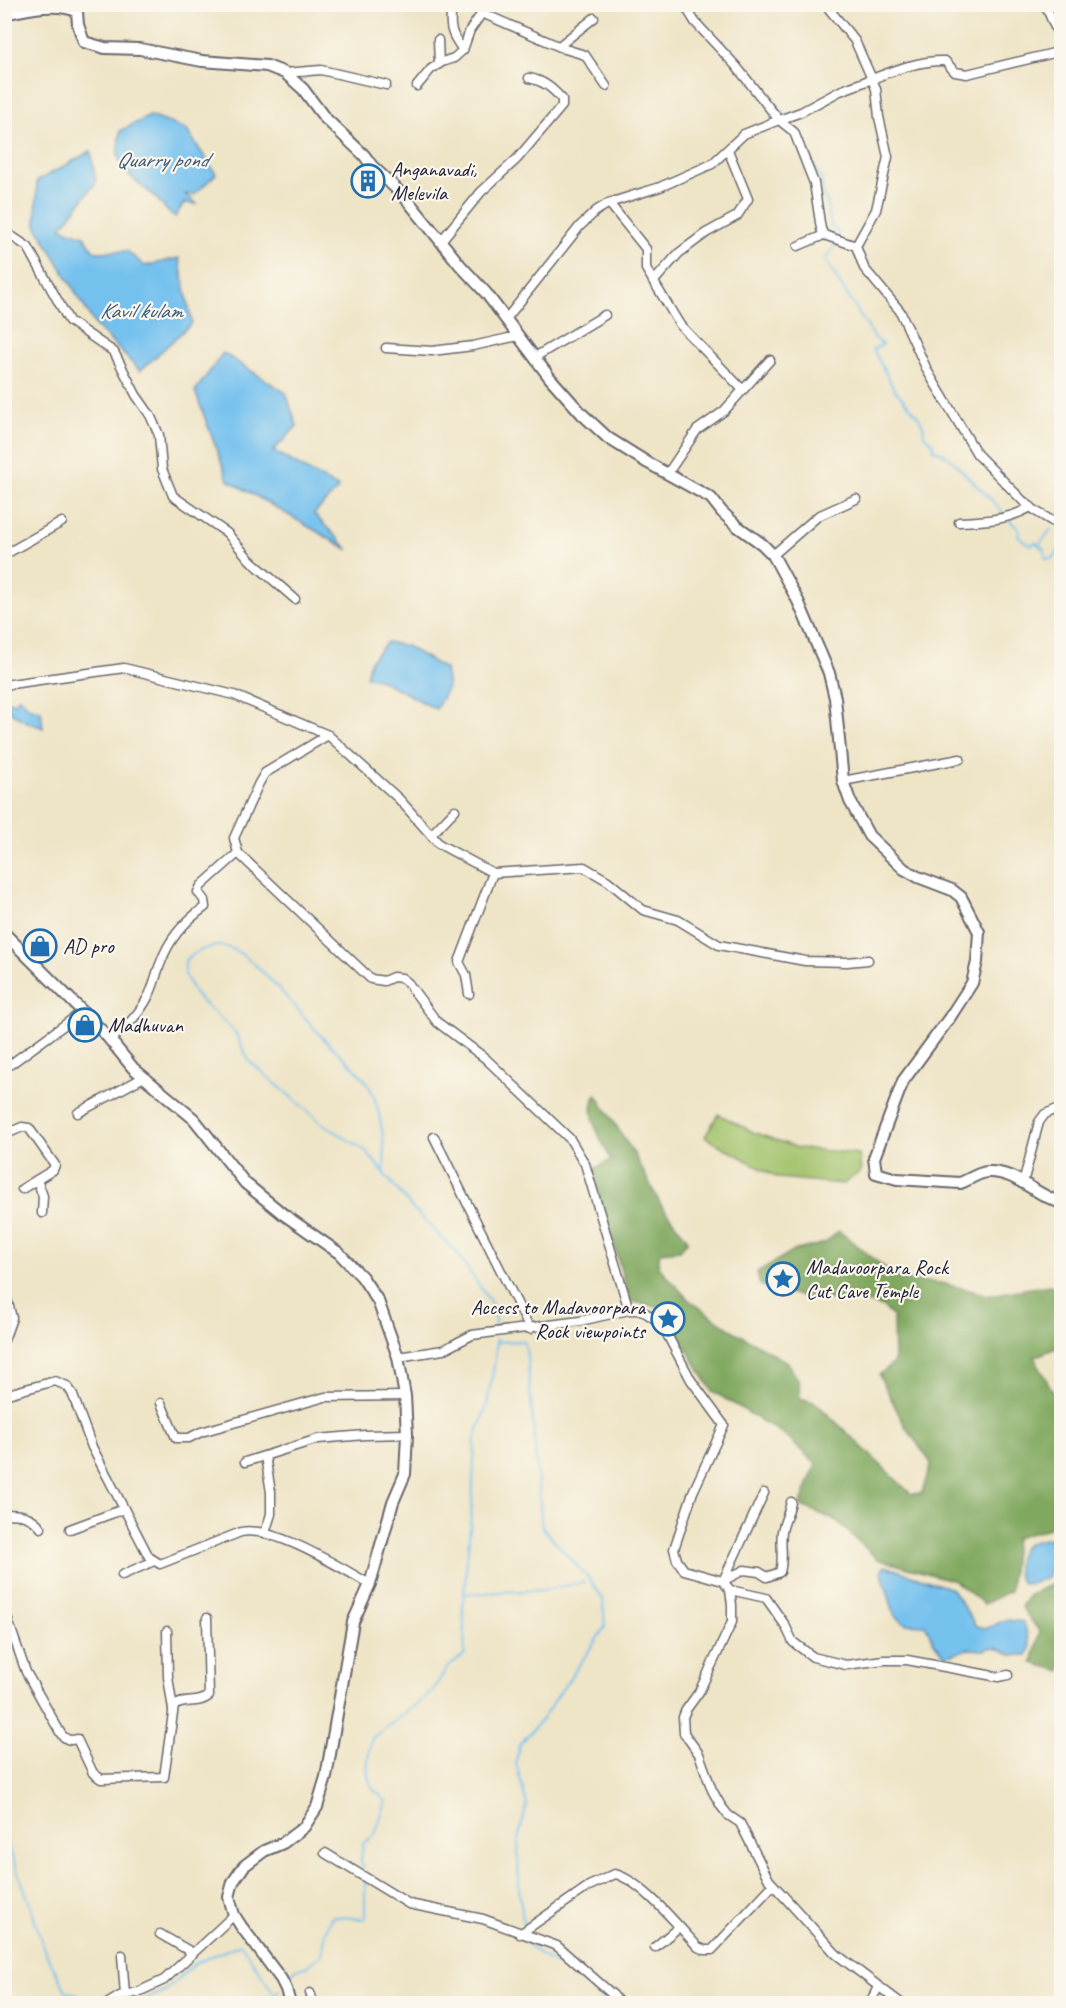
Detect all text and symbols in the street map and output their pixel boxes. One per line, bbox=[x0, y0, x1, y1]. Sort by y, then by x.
water label: Quarry pond bbox=[116, 146, 214, 174]
place label: Anganavadi, Melevila bbox=[391, 156, 477, 206]
building icon: Anganavadi, Melevila bbox=[350, 163, 386, 199]
water label: Kavil kulam bbox=[100, 297, 185, 325]
shop icon: AD pro bbox=[22, 928, 58, 964]
place label: AD pro bbox=[63, 933, 115, 959]
shop icon: Madhuvan bbox=[67, 1007, 103, 1043]
place label: Madhuvan bbox=[108, 1012, 183, 1038]
place label: Madavoorpara Rock Cut Cave Temple bbox=[806, 1254, 950, 1304]
place icon: Madavoorpara Rock Cut Cave Temple bbox=[765, 1261, 801, 1297]
place label: Access to Madavoorpara Rock viewpoints bbox=[471, 1294, 647, 1344]
place icon: Access to Madavoorpara Rock viewpoints bbox=[650, 1301, 686, 1337]

